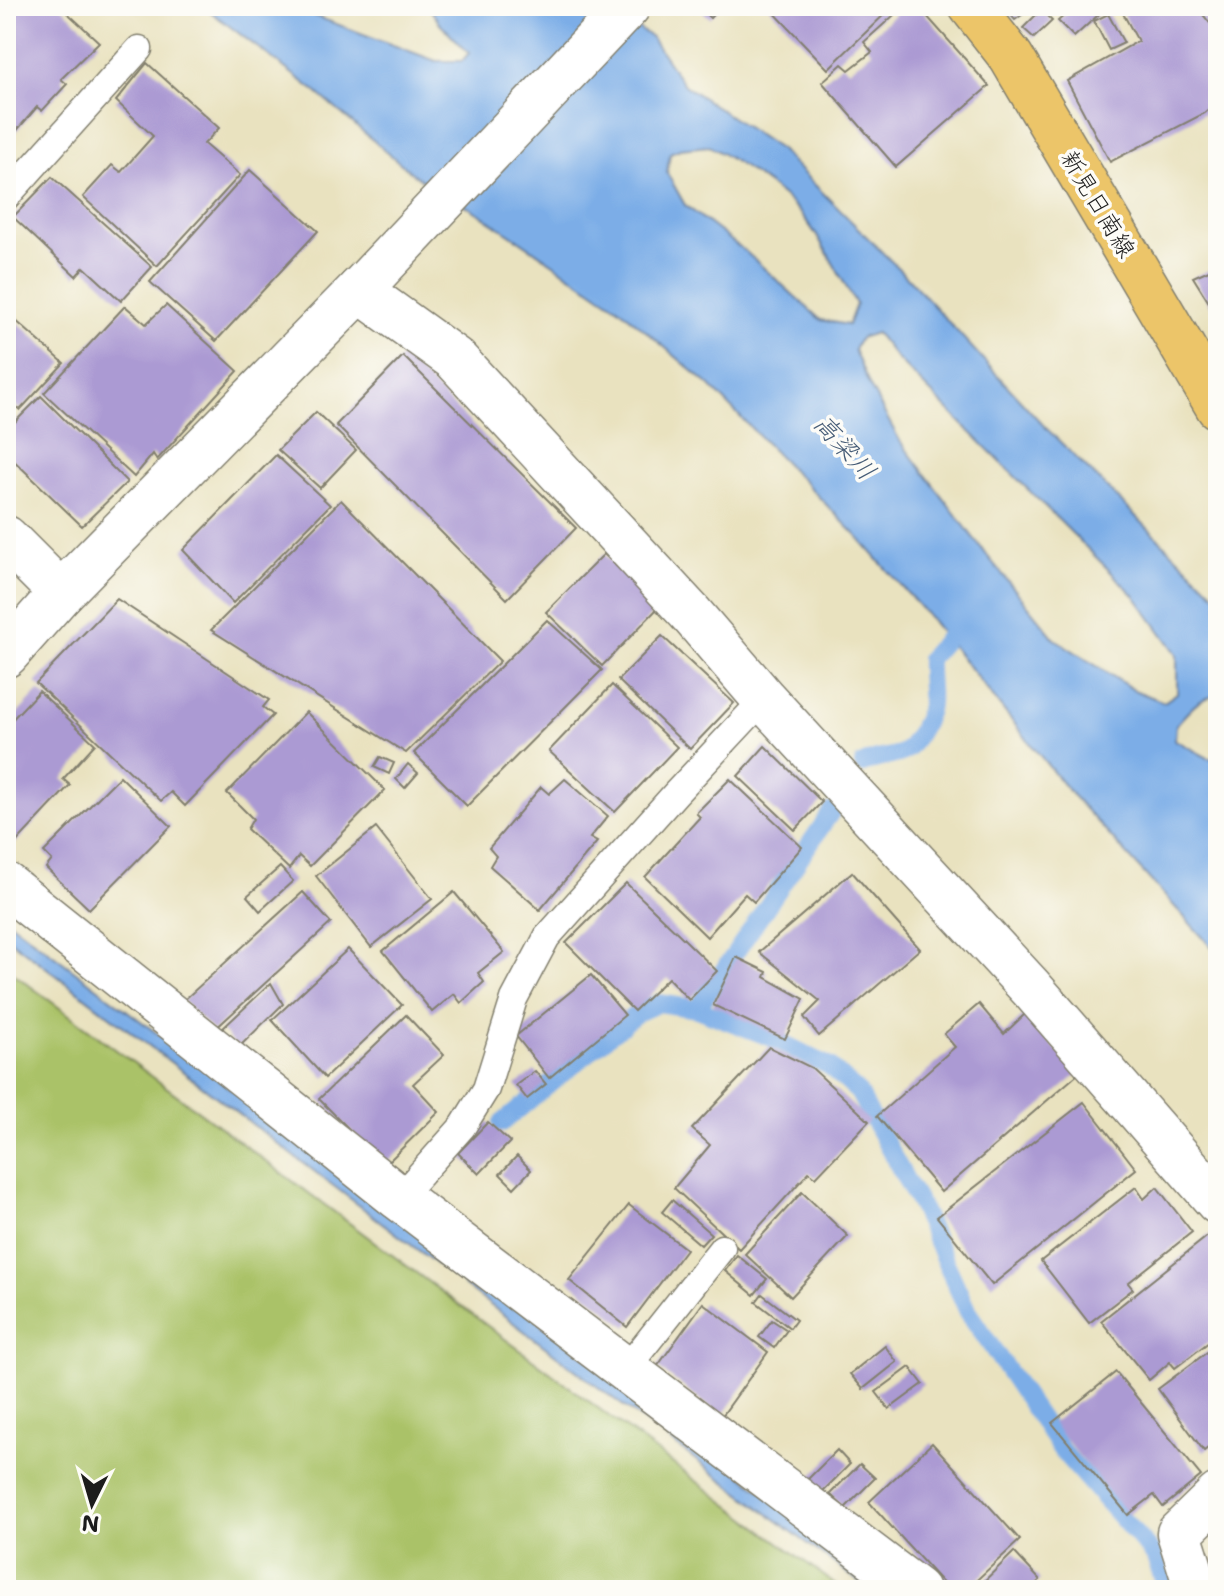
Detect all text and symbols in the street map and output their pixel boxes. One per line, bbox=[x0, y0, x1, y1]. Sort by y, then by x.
street label: 新見日南線 bbox=[1053, 144, 1143, 264]
water label: 高梁川 bbox=[806, 406, 884, 487]
north arrow bbox=[52, 1464, 132, 1544]
text: N bbox=[80, 1508, 100, 1539]

